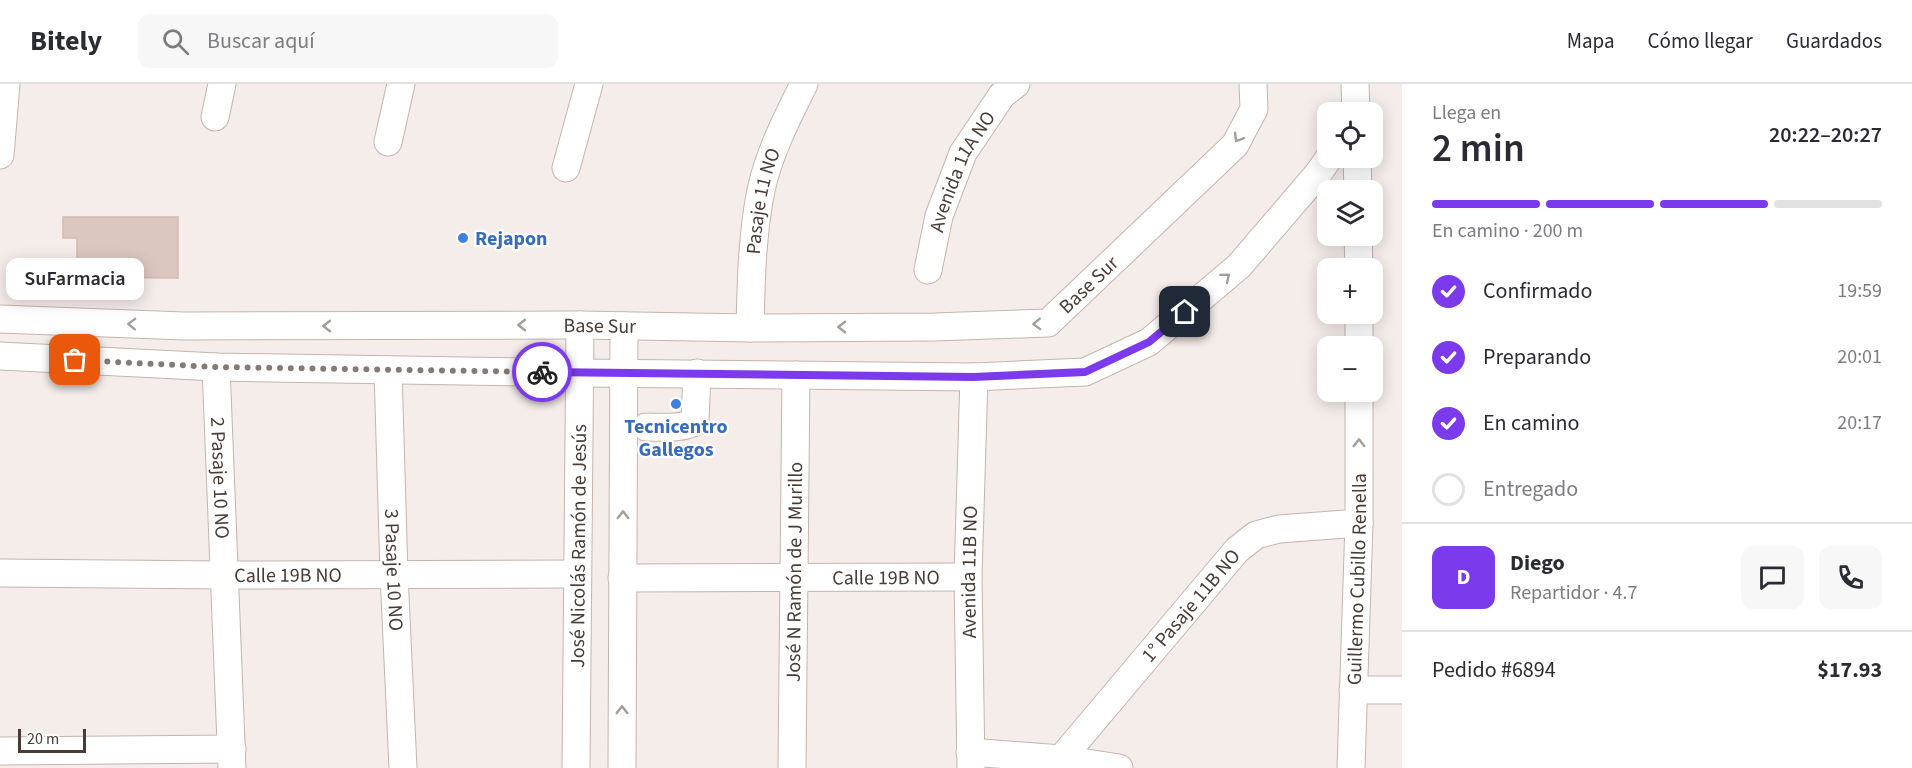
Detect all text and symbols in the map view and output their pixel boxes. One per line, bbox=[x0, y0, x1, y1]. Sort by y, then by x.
search box bbox=[138, 14, 558, 68]
text: Bitely bbox=[30, 21, 102, 61]
icon: search bbox=[159, 25, 192, 58]
text: Buscar aquí bbox=[207, 25, 315, 57]
text: Mapa bbox=[1567, 26, 1615, 56]
text: Cómo llegar bbox=[1648, 26, 1753, 56]
text: Guardados bbox=[1786, 26, 1882, 56]
text: Llega en bbox=[1432, 99, 1501, 127]
map controls bbox=[1317, 102, 1383, 402]
button: locate bbox=[1317, 102, 1383, 168]
street label: Avenida 11A NO bbox=[923, 106, 1003, 235]
text: 20:22–20:27 bbox=[1769, 119, 1882, 151]
text: 2 min bbox=[1432, 121, 1525, 177]
one-way arrow bbox=[1234, 132, 1245, 142]
street label: Pasaje 11 NO bbox=[740, 144, 788, 255]
button: layers bbox=[1317, 180, 1383, 246]
text: En camino · 200 m bbox=[1432, 217, 1583, 245]
place label: Rejapon bbox=[475, 225, 548, 253]
marker: Rejapon bbox=[456, 231, 470, 245]
street label: Base Sur bbox=[1053, 250, 1125, 320]
callout: SuFarmacia bbox=[6, 258, 144, 300]
button: + bbox=[1317, 258, 1383, 324]
text: SuFarmacia bbox=[24, 265, 126, 293]
one-way arrow bbox=[1219, 274, 1230, 285]
icon: check bbox=[1432, 275, 1465, 308]
text: Confirmado bbox=[1483, 275, 1592, 307]
text: 19:59 bbox=[1837, 277, 1882, 305]
pin bbox=[1159, 286, 1210, 337]
icon: home bbox=[1168, 295, 1201, 328]
street label: Base Sur bbox=[563, 312, 636, 341]
one-way arrow bbox=[127, 317, 136, 330]
one-way arrow bbox=[1032, 317, 1041, 330]
one-way arrow bbox=[517, 319, 526, 331]
one-way arrow bbox=[322, 320, 331, 332]
one-way arrow bbox=[838, 321, 847, 333]
pin bbox=[49, 334, 100, 385]
button: − bbox=[1317, 336, 1383, 402]
icon: check bbox=[1432, 341, 1465, 374]
text: Preparando bbox=[1483, 341, 1591, 373]
courier bbox=[512, 342, 572, 402]
icon: bag bbox=[58, 343, 91, 376]
text: 20:01 bbox=[1837, 343, 1882, 371]
icon: bike bbox=[526, 356, 559, 389]
marker: Tecnicentro Gallegos bbox=[669, 397, 683, 411]
icon: check bbox=[1432, 407, 1465, 440]
text: En camino bbox=[1483, 407, 1580, 439]
text: 20:17 bbox=[1837, 409, 1882, 437]
place label: Tecnicentro Gallegos bbox=[624, 413, 728, 464]
street label: 2 Pasaje 10 NO bbox=[203, 416, 236, 539]
street label: José Nicolás Ramón de Jesús bbox=[564, 424, 594, 668]
one-way arrow bbox=[1353, 439, 1365, 448]
street label: José N Ramón de J Murillo bbox=[780, 462, 810, 682]
street label: Guillermo Cubillo Renella bbox=[1341, 473, 1374, 686]
text: Entregado bbox=[1483, 473, 1578, 505]
street label: Avenida 11B NO bbox=[955, 505, 985, 639]
street label: 3 Pasaje 10 NO bbox=[377, 509, 410, 632]
one-way arrow bbox=[617, 510, 629, 519]
street label: 1° Pasaje 11B NO bbox=[1135, 543, 1247, 669]
button: chat bbox=[1741, 546, 1804, 609]
button: phone bbox=[1819, 546, 1882, 609]
text: Diego bbox=[1510, 547, 1565, 579]
text: D bbox=[1457, 561, 1470, 593]
street label: Calle 19B NO bbox=[234, 562, 342, 590]
street label: Calle 19B NO bbox=[832, 564, 940, 592]
text: Repartidor · 4.7 bbox=[1510, 579, 1637, 607]
text: Pedido #6894 bbox=[1432, 654, 1556, 686]
text: $17.93 bbox=[1817, 654, 1882, 686]
one-way arrow bbox=[616, 705, 628, 714]
scale bar bbox=[18, 726, 86, 754]
text: 20 m bbox=[27, 728, 59, 750]

